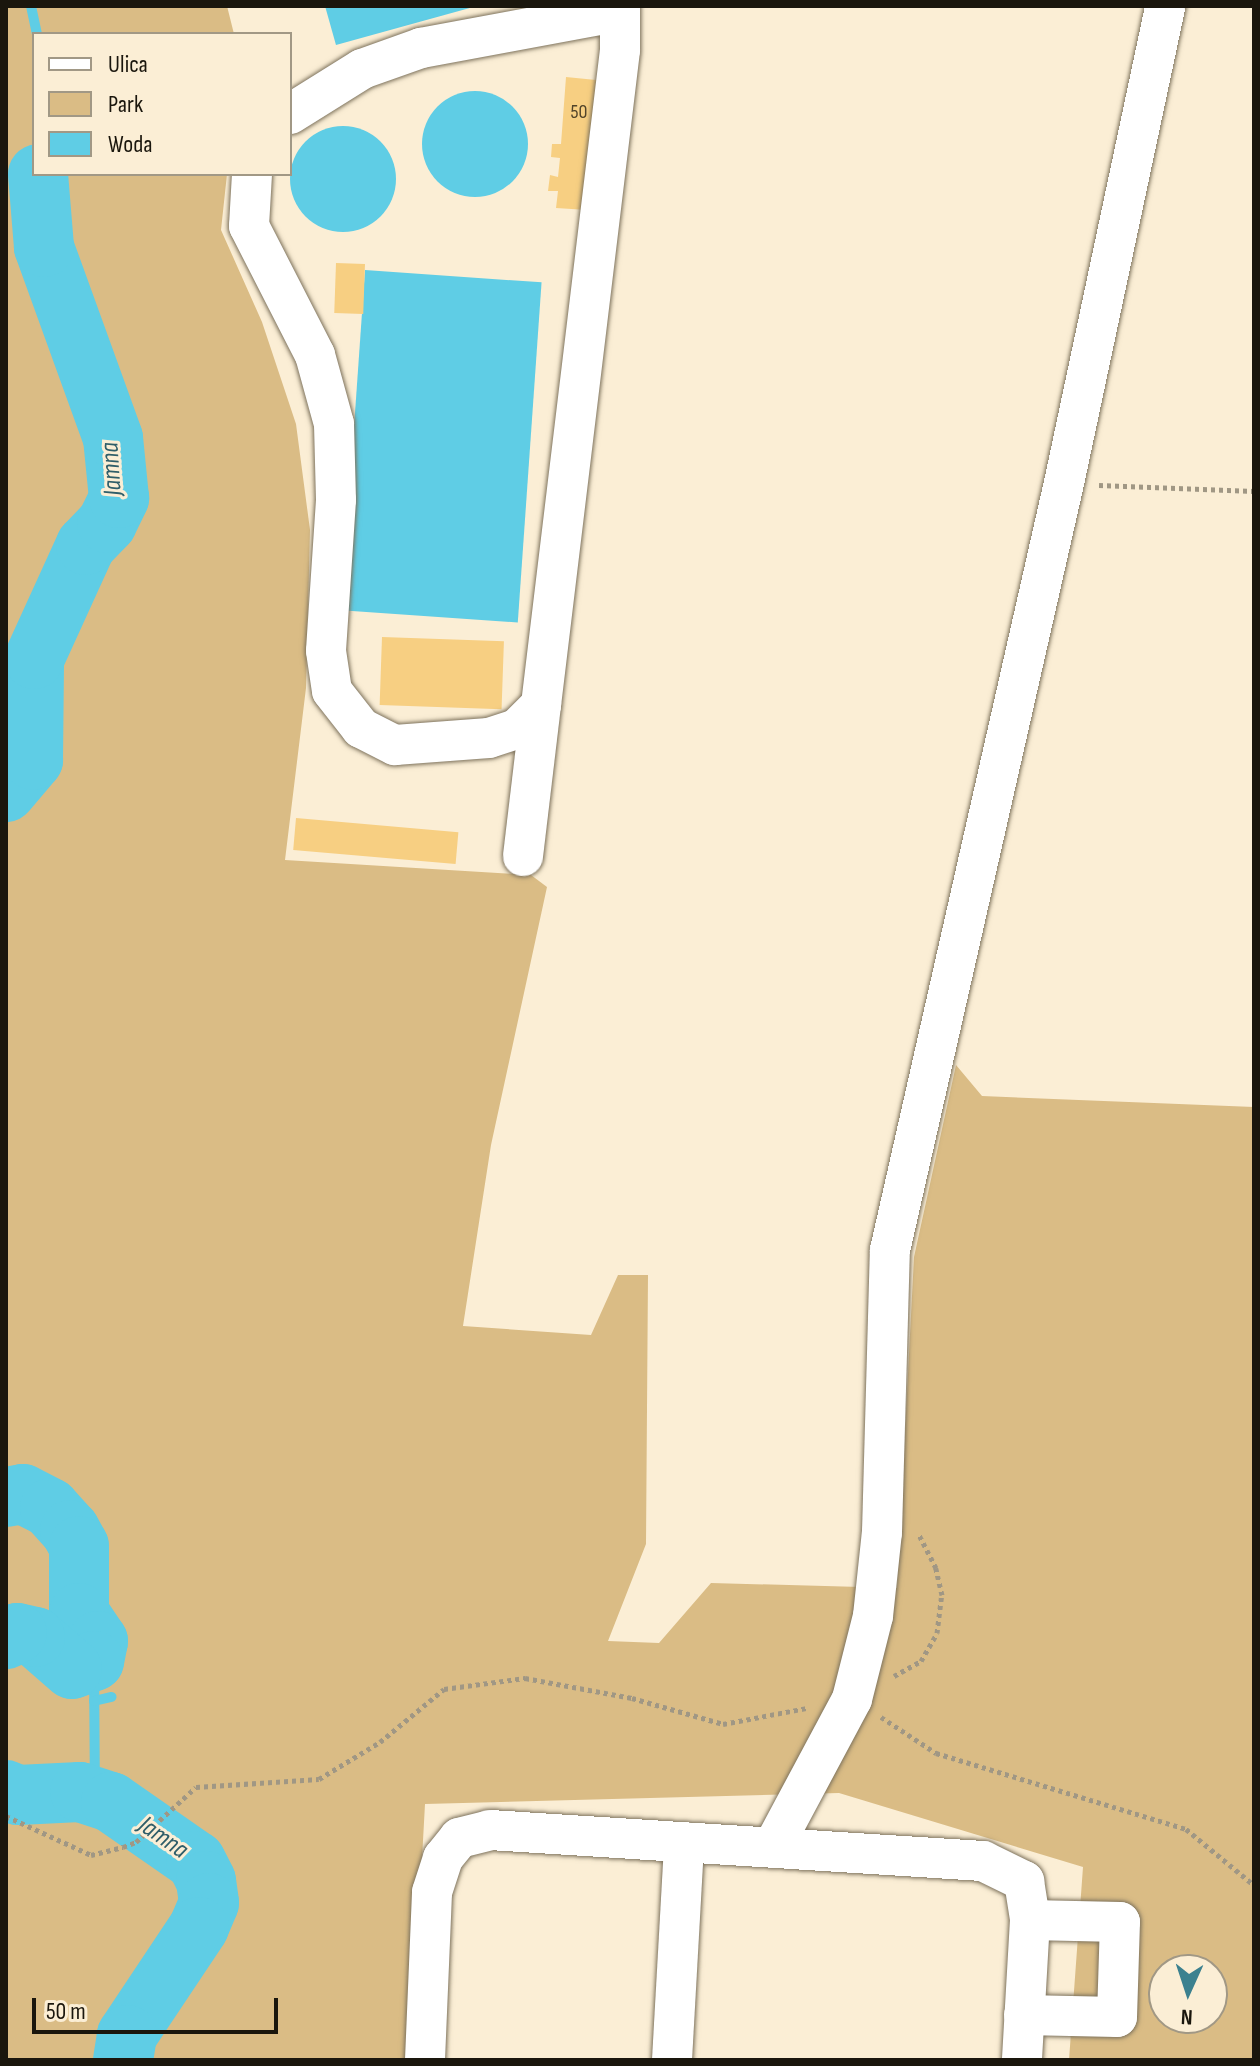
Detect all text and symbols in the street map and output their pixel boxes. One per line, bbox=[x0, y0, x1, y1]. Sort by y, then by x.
legend bbox=[32, 32, 292, 176]
text: Ulica bbox=[108, 50, 148, 79]
text: Park bbox=[108, 90, 143, 119]
house number: 50 bbox=[571, 100, 587, 124]
text: Woda bbox=[108, 130, 152, 159]
water label: Jamna bbox=[95, 441, 129, 497]
water label: Jamna bbox=[132, 1810, 194, 1866]
north arrow bbox=[1148, 1954, 1228, 2034]
scale bar bbox=[36, 1982, 282, 2032]
text: 50 m bbox=[46, 1997, 86, 2026]
text: N bbox=[1180, 2003, 1193, 2030]

